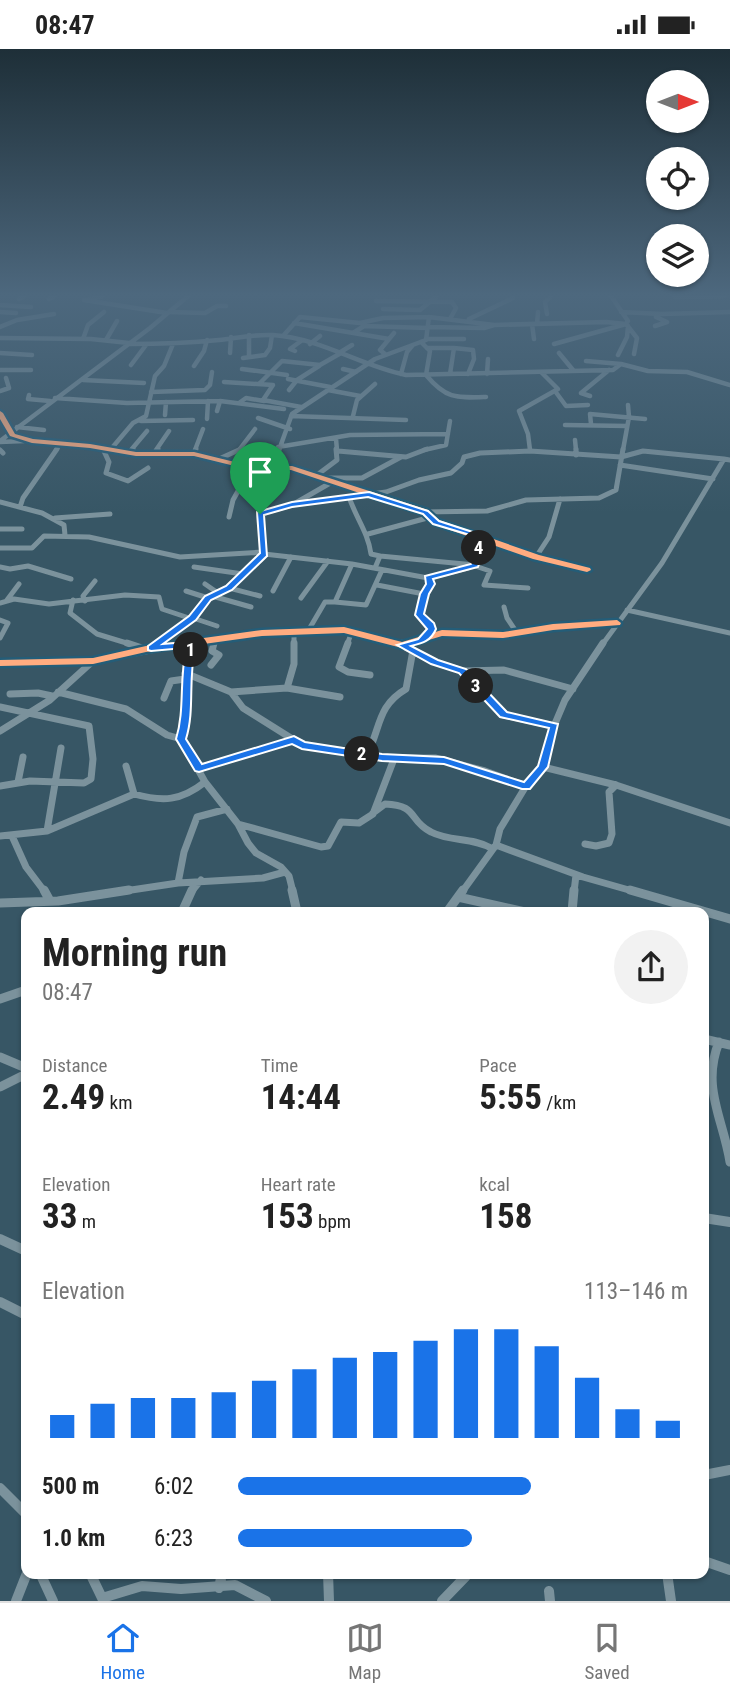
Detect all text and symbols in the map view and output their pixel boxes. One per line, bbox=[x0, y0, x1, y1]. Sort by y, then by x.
text: 08:47 bbox=[35, 10, 95, 40]
north arrow bbox=[646, 70, 709, 133]
map controls bbox=[646, 70, 709, 287]
button: locate bbox=[646, 147, 709, 210]
button: layers bbox=[646, 224, 709, 287]
pin bbox=[230, 442, 290, 514]
icon: arrive bbox=[241, 453, 279, 491]
pin: 4 bbox=[462, 531, 496, 565]
text: 4 bbox=[474, 536, 483, 559]
pin: 1 bbox=[174, 633, 208, 667]
text: 1 bbox=[186, 638, 195, 661]
pin: 3 bbox=[458, 669, 494, 703]
text: 3 bbox=[471, 674, 480, 697]
pin: 2 bbox=[344, 737, 380, 771]
text: 2 bbox=[357, 742, 366, 765]
button: share bbox=[614, 930, 688, 1004]
text: Morning run bbox=[42, 931, 227, 975]
text: 08:47 bbox=[42, 979, 93, 1006]
text: Distance bbox=[42, 1054, 107, 1077]
text: Time bbox=[261, 1054, 298, 1077]
text: Pace bbox=[479, 1054, 517, 1077]
text: 2.49 bbox=[42, 1077, 105, 1118]
text: 14:44 bbox=[261, 1077, 341, 1118]
text: 5:55 bbox=[479, 1077, 542, 1118]
text: km bbox=[105, 1091, 132, 1114]
text: /km bbox=[542, 1091, 576, 1114]
text: Elevation bbox=[42, 1173, 110, 1196]
text: Heart rate bbox=[261, 1173, 336, 1196]
text: kcal bbox=[479, 1173, 510, 1196]
text: 33 bbox=[42, 1196, 77, 1237]
text: 153 bbox=[261, 1196, 314, 1237]
text: 158 bbox=[479, 1196, 532, 1237]
text: m bbox=[77, 1210, 96, 1233]
text: bpm bbox=[314, 1210, 351, 1233]
text: Elevation bbox=[42, 1278, 125, 1305]
text: 113–146 m bbox=[584, 1278, 688, 1305]
text: 500 m bbox=[42, 1473, 99, 1500]
text: 6:02 bbox=[154, 1473, 193, 1500]
text: 1.0 km bbox=[42, 1525, 105, 1552]
text: 6:23 bbox=[154, 1525, 193, 1552]
tab: Home bbox=[100, 1619, 145, 1684]
tab: Map bbox=[346, 1619, 384, 1684]
tab: Saved bbox=[584, 1619, 630, 1684]

